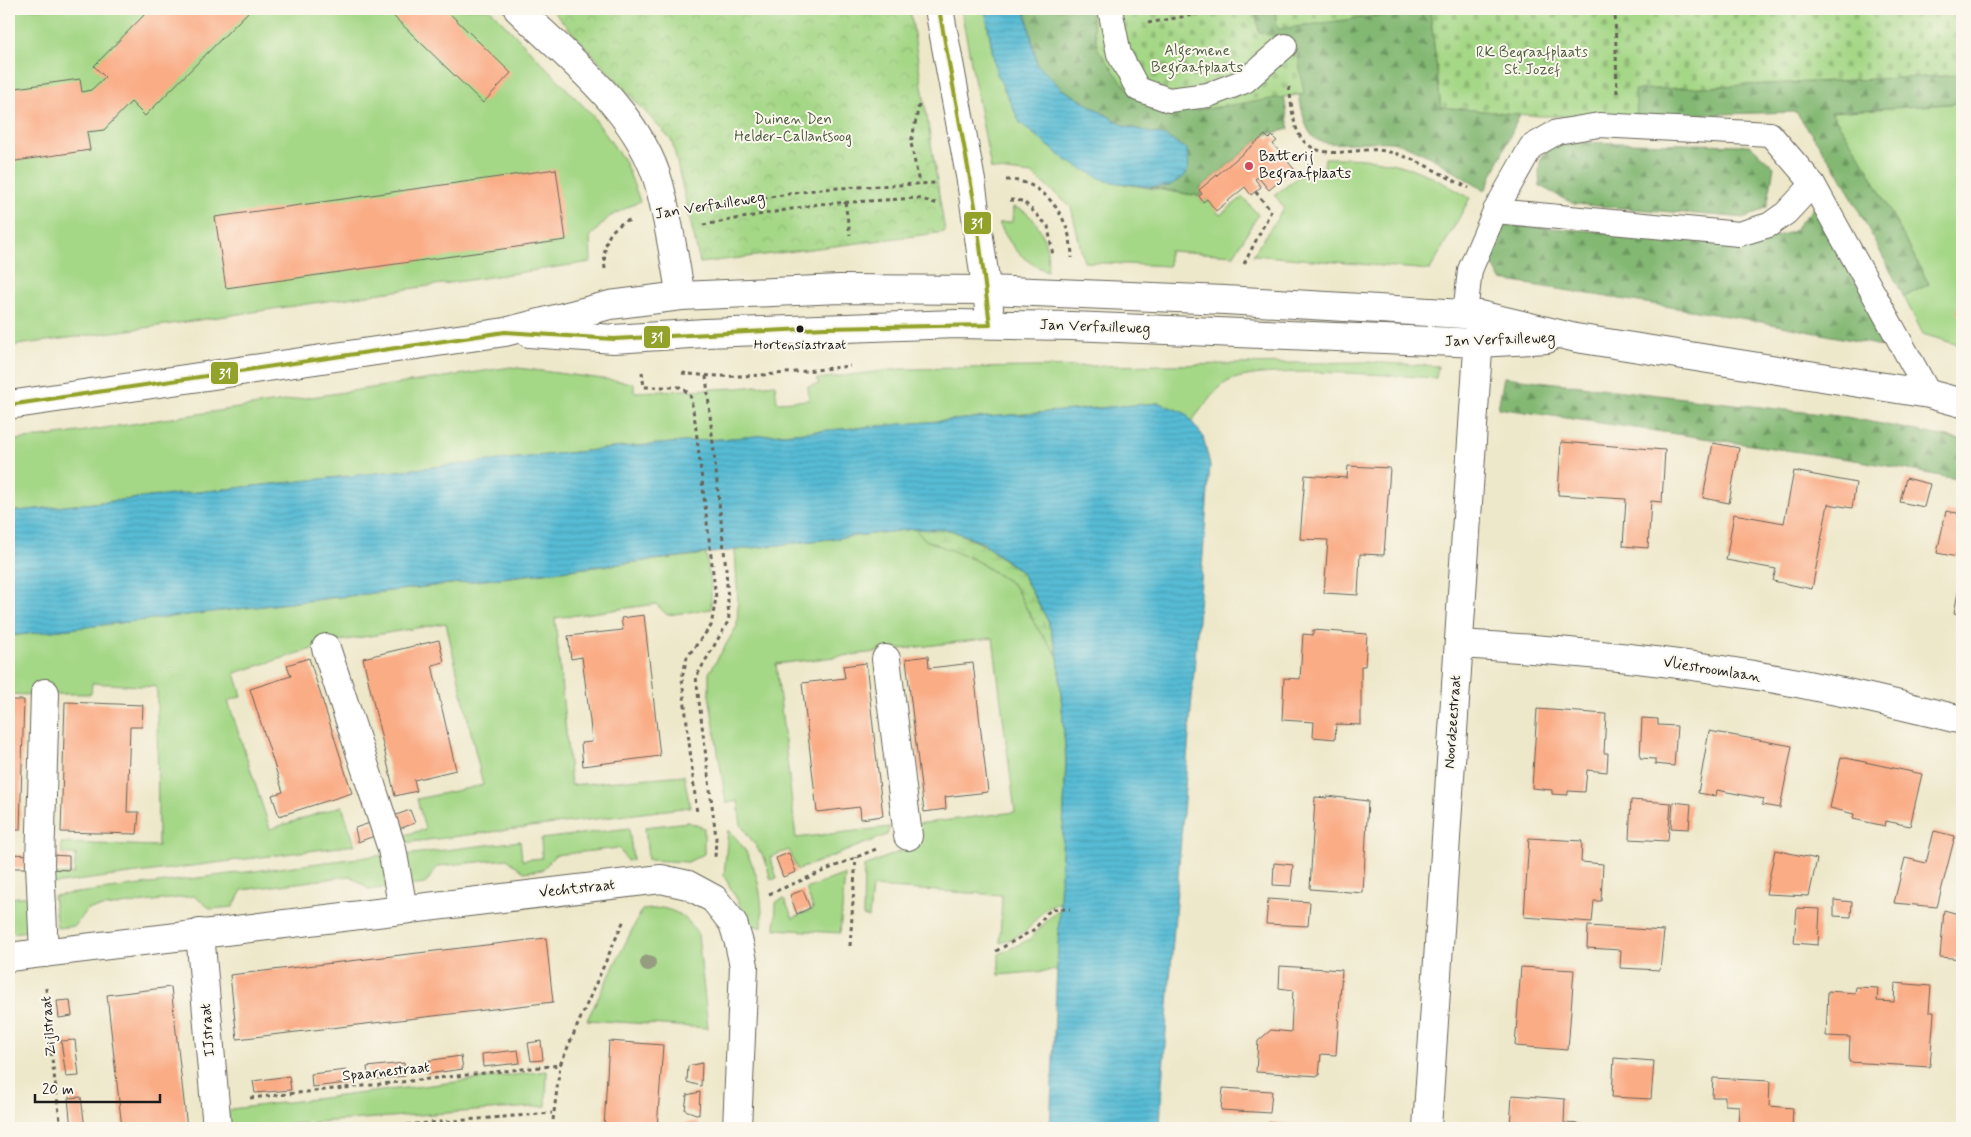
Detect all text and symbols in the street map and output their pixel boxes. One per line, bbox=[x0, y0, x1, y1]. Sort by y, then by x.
park label: Algemene Begraafplaats bbox=[1151, 41, 1243, 79]
park label: RK Begraafplaats St. Jozef bbox=[1476, 43, 1588, 80]
park label: Duinen Den Helder-Callantsoog bbox=[734, 110, 852, 147]
place label: Batterij Begraafplaats bbox=[1259, 147, 1352, 185]
marker: Batterij Begraafplaats bbox=[1243, 160, 1255, 172]
street label: Jan Verfailleweg bbox=[654, 187, 766, 226]
line badge: 31 bbox=[963, 211, 992, 235]
text: 31 bbox=[971, 215, 983, 233]
street label: Jan Verfailleweg bbox=[1039, 315, 1151, 340]
marker: Hortensiastraat bbox=[795, 324, 805, 334]
line badge: 31 bbox=[643, 325, 671, 349]
street label: Jan Verfailleweg bbox=[1444, 328, 1556, 353]
text: 31 bbox=[651, 329, 663, 347]
place label: Hortensiastraat bbox=[754, 336, 846, 354]
line badge: 31 bbox=[210, 361, 239, 385]
text: 31 bbox=[219, 365, 231, 383]
street label: Vliestroomlaan bbox=[1662, 652, 1762, 688]
street label: Noordzeestraat bbox=[1440, 674, 1466, 769]
street label: Vechtstraat bbox=[538, 875, 616, 903]
street label: Zijlstraat bbox=[36, 995, 62, 1057]
street label: IJstraat bbox=[196, 1002, 220, 1057]
street label: Spaarnestraat bbox=[341, 1057, 431, 1087]
scale bar bbox=[35, 1072, 160, 1104]
text: 20 m bbox=[42, 1080, 74, 1100]

